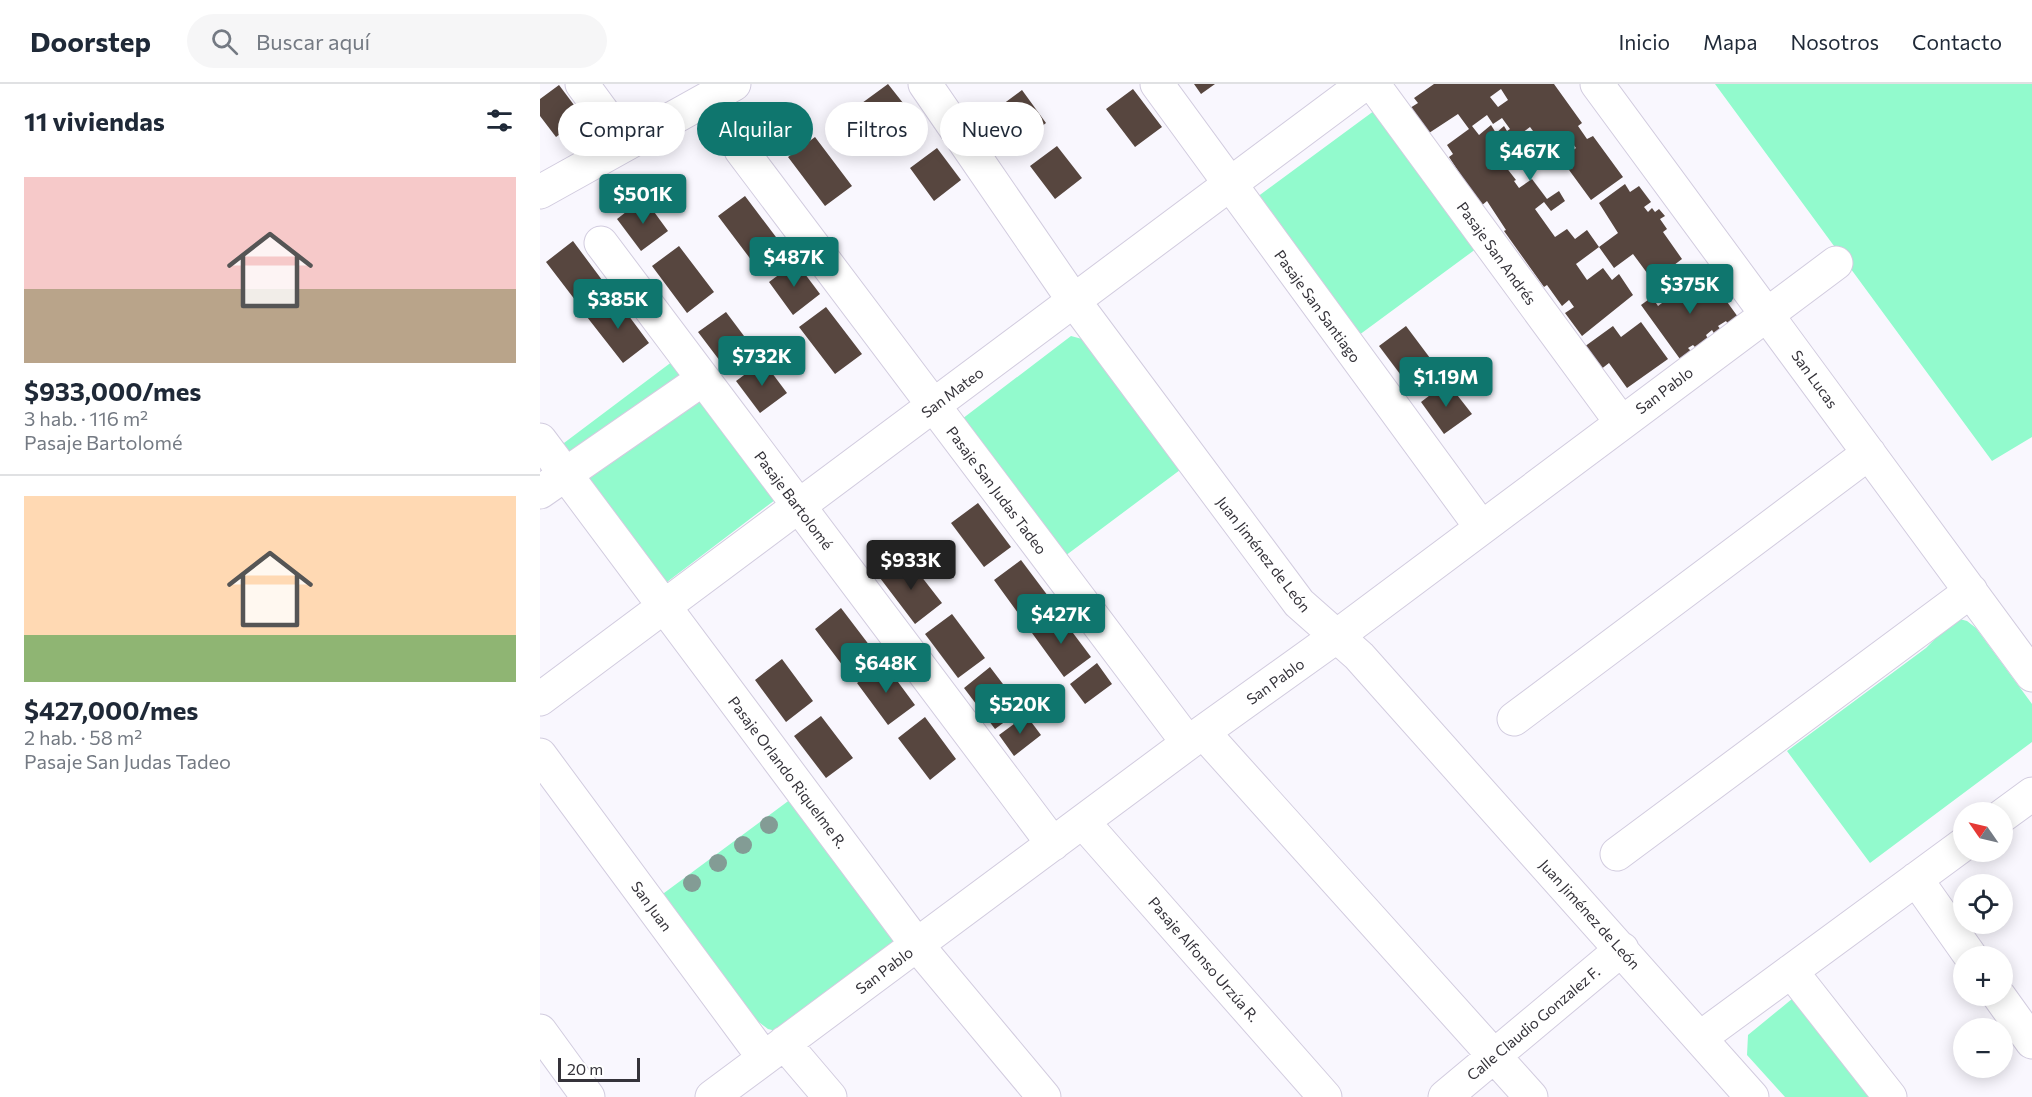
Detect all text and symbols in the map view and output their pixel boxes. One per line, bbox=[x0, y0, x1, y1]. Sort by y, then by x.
search box bbox=[187, 14, 607, 68]
text: Doorstep bbox=[30, 24, 151, 58]
icon: search bbox=[208, 25, 241, 58]
text: Buscar aquí bbox=[256, 28, 370, 55]
text: Inicio bbox=[1618, 29, 1670, 54]
text: Mapa bbox=[1703, 29, 1757, 54]
text: Nosotros bbox=[1790, 29, 1879, 54]
text: Contacto bbox=[1912, 29, 2002, 54]
chip: Comprar bbox=[558, 102, 685, 156]
chip: Alquilar bbox=[697, 102, 813, 156]
chip: Filtros bbox=[825, 102, 928, 156]
chip: Nuevo bbox=[940, 102, 1044, 156]
icon: filters bbox=[483, 104, 516, 137]
text: 11 viviendas bbox=[24, 105, 165, 136]
pin: $467K bbox=[1488, 131, 1572, 182]
text: $467K bbox=[1500, 138, 1560, 162]
pin: $501K bbox=[601, 174, 685, 225]
text: $501K bbox=[613, 181, 673, 205]
street label: Pasaje San Andrés bbox=[1454, 198, 1540, 308]
icon: home bbox=[216, 216, 324, 324]
pin: $487K bbox=[752, 237, 836, 288]
text: $487K bbox=[764, 244, 824, 268]
street label: Pasaje San Santiago bbox=[1271, 246, 1365, 366]
pin: $375K bbox=[1648, 264, 1732, 315]
text: $375K bbox=[1660, 271, 1720, 295]
pin: $385K bbox=[576, 279, 660, 330]
text: $385K bbox=[587, 286, 649, 310]
pin: $732K bbox=[720, 336, 804, 387]
text: $732K bbox=[732, 343, 792, 367]
street label: San Lucas bbox=[1788, 347, 1842, 412]
pin: $1.19M bbox=[1397, 357, 1495, 408]
street label: San Mateo bbox=[917, 363, 987, 421]
street label: San Pablo bbox=[1632, 363, 1696, 417]
text: $1.19M bbox=[1413, 364, 1479, 388]
text: $933,000/mes bbox=[24, 375, 201, 406]
text: 3 hab. · 116 m² bbox=[24, 406, 148, 430]
street label: Pasaje San Judas Tadeo bbox=[943, 423, 1051, 557]
text: Pasaje Bartolomé bbox=[24, 430, 182, 454]
street label: Pasaje Bartolomé bbox=[751, 447, 837, 553]
street label: Juan Jiménez de León bbox=[1213, 493, 1315, 615]
icon: home bbox=[216, 535, 324, 643]
pin: $933K bbox=[869, 540, 953, 591]
text: $933K bbox=[881, 547, 941, 571]
pin: $427K bbox=[1019, 594, 1103, 645]
text: $427K bbox=[1031, 601, 1091, 625]
pin: $648K bbox=[844, 643, 928, 694]
text: $648K bbox=[855, 650, 917, 674]
street label: San Pablo bbox=[1243, 654, 1307, 708]
pin: $520K bbox=[978, 684, 1062, 735]
text: $520K bbox=[989, 691, 1051, 715]
street label: Pasaje Orlando Riquelme R. bbox=[725, 692, 851, 852]
text: $427,000/mes bbox=[24, 694, 198, 725]
text: 2 hab. · 58 m² bbox=[24, 725, 142, 749]
text: Pasaje San Judas Tadeo bbox=[24, 749, 231, 773]
north arrow bbox=[1953, 802, 2013, 862]
map controls bbox=[1953, 802, 2013, 1078]
street label: Juan Jiménez de León bbox=[1536, 855, 1644, 973]
button: locate bbox=[1953, 874, 2013, 934]
street label: San Juan bbox=[628, 878, 676, 934]
street label: Pasaje Alfonso Urzúa R. bbox=[1145, 893, 1263, 1025]
street label: San Pablo bbox=[852, 943, 916, 997]
button: + bbox=[1953, 946, 2013, 1006]
street label: Calle Claudio Gonzalez F. bbox=[1463, 962, 1603, 1084]
button: − bbox=[1953, 1018, 2013, 1078]
scale bar bbox=[558, 1055, 640, 1082]
text: 20 m bbox=[567, 1059, 603, 1078]

